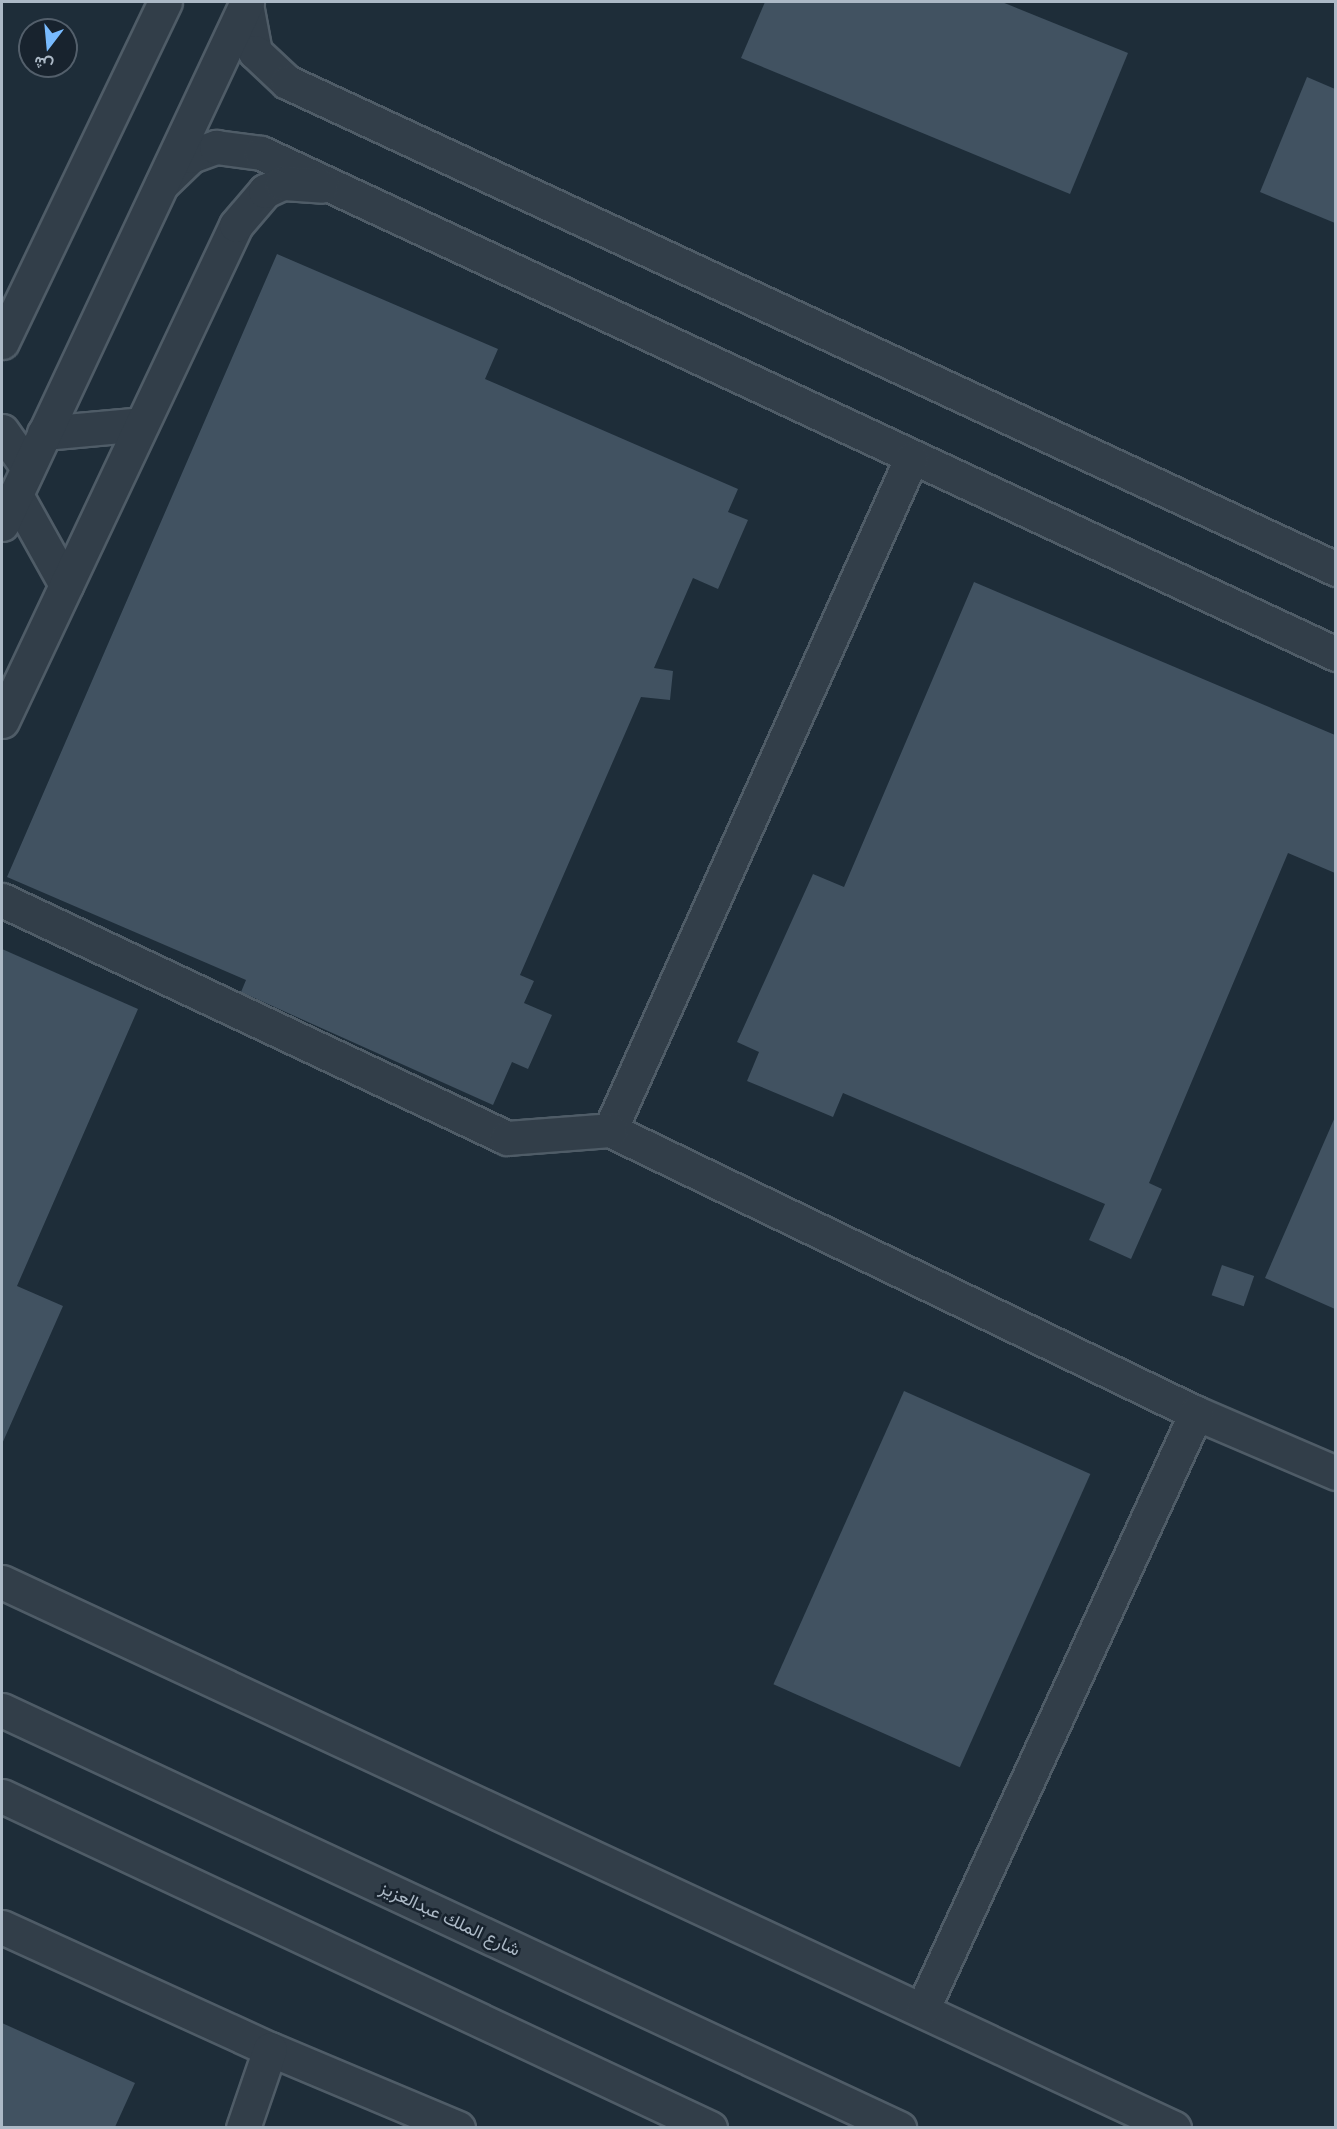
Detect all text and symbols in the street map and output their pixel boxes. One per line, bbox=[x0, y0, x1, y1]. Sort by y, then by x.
north arrow bbox=[18, 18, 78, 78]
text: ش bbox=[32, 51, 56, 76]
street label: شارع الملك عبدالعزيز bbox=[376, 1877, 524, 1961]

